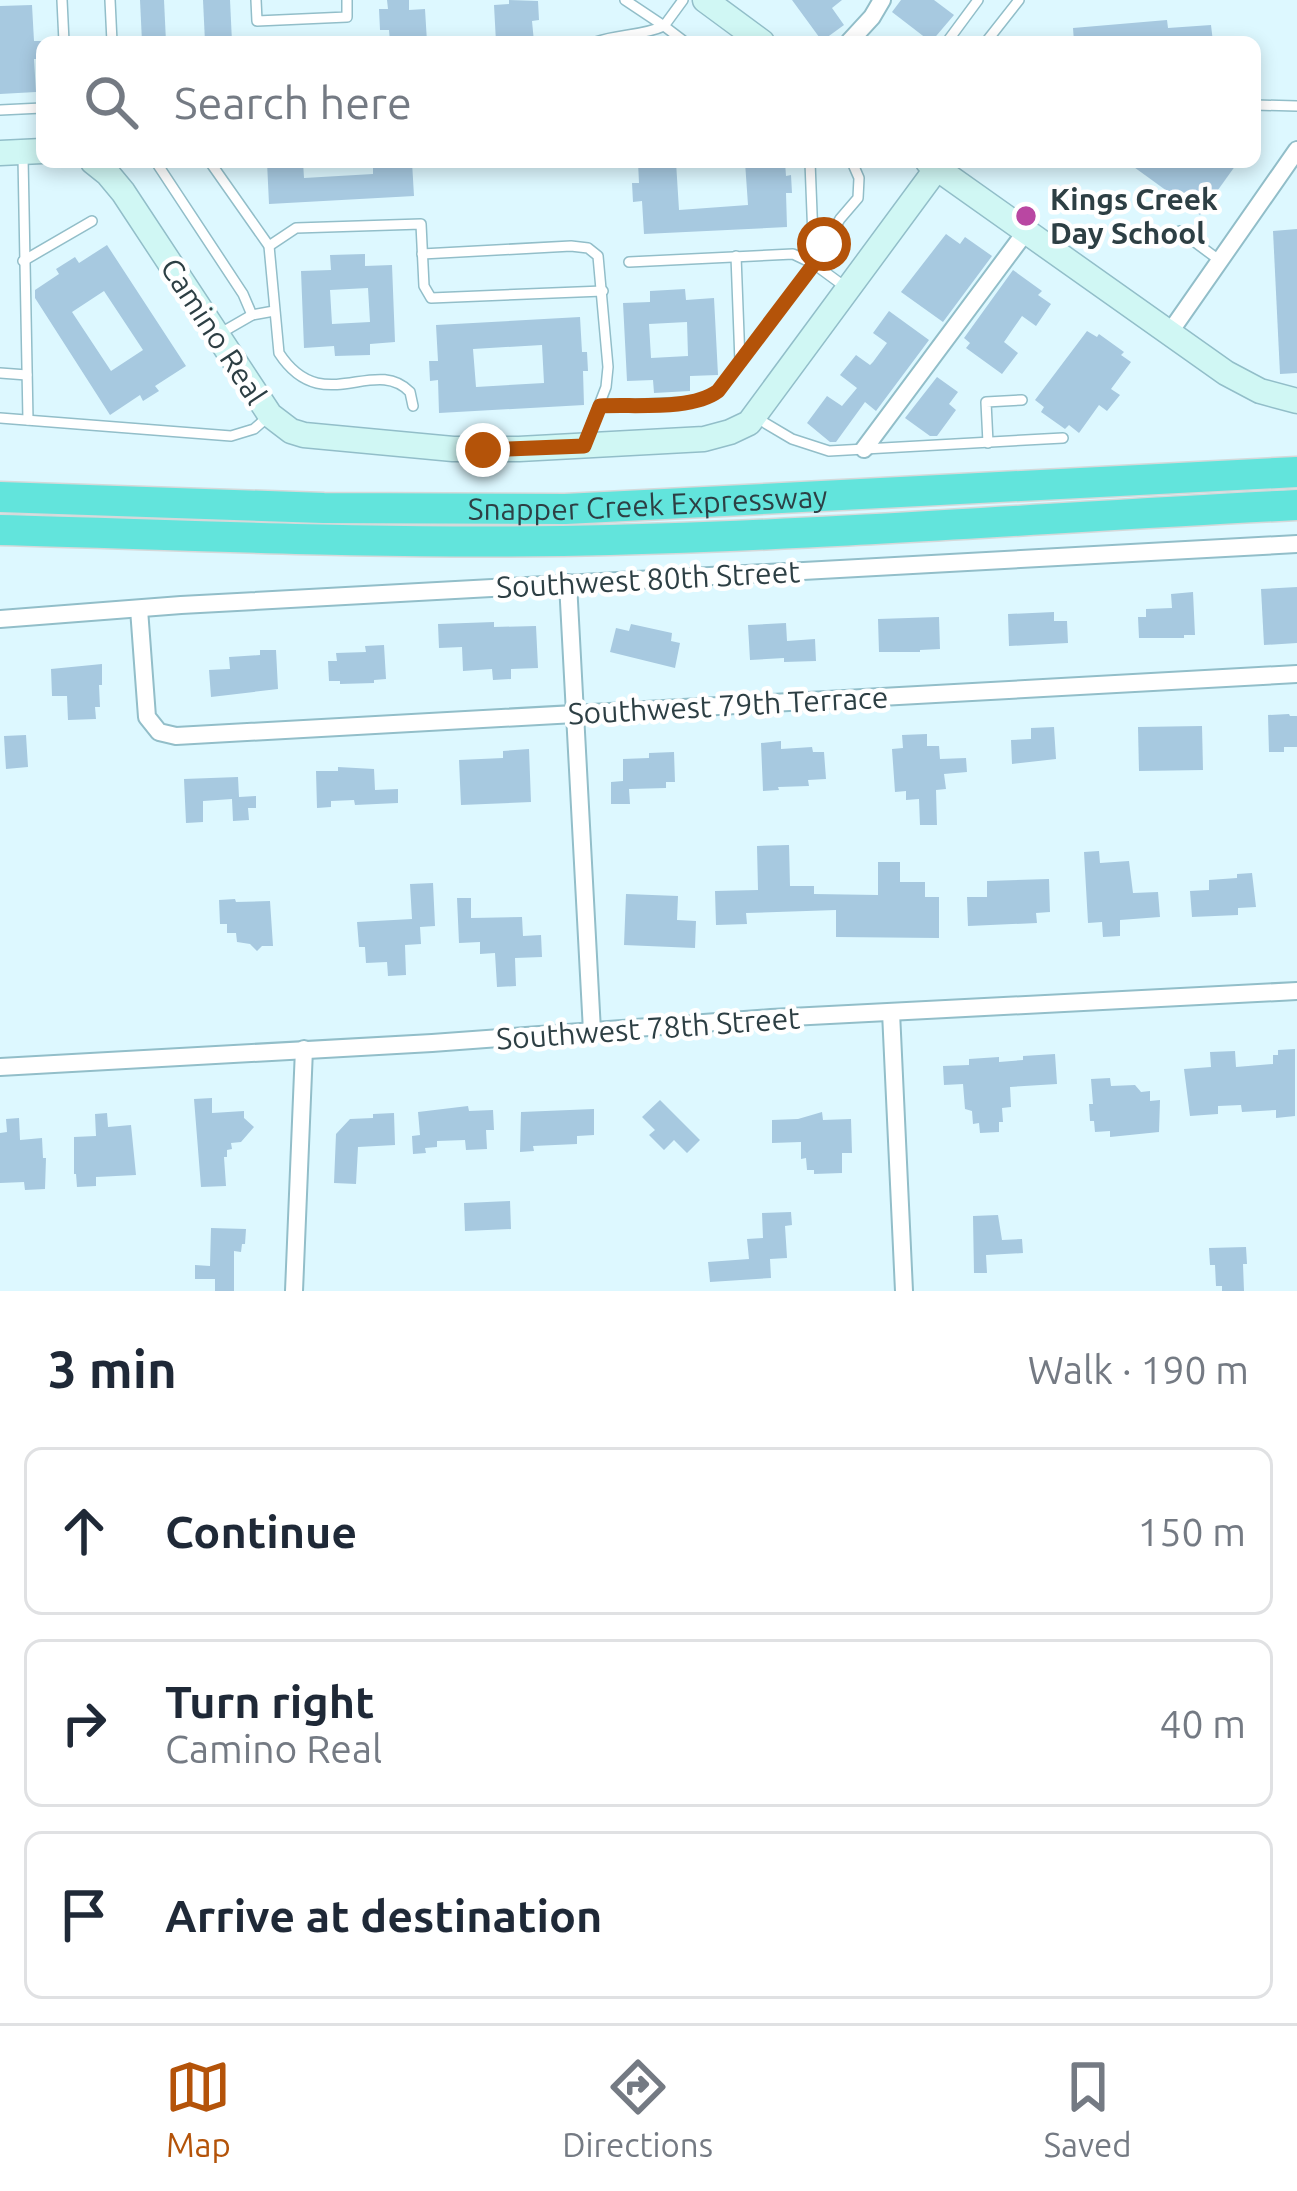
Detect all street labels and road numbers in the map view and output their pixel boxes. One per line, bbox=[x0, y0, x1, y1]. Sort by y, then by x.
street label: Camino Real bbox=[154, 252, 274, 410]
street label: Snapper Creek Expressway bbox=[468, 479, 828, 526]
street label: Southwest 80th Street bbox=[495, 554, 801, 604]
street label: Southwest 79th Terrace bbox=[567, 680, 889, 730]
street label: Southwest 78th Street bbox=[495, 1000, 801, 1056]

